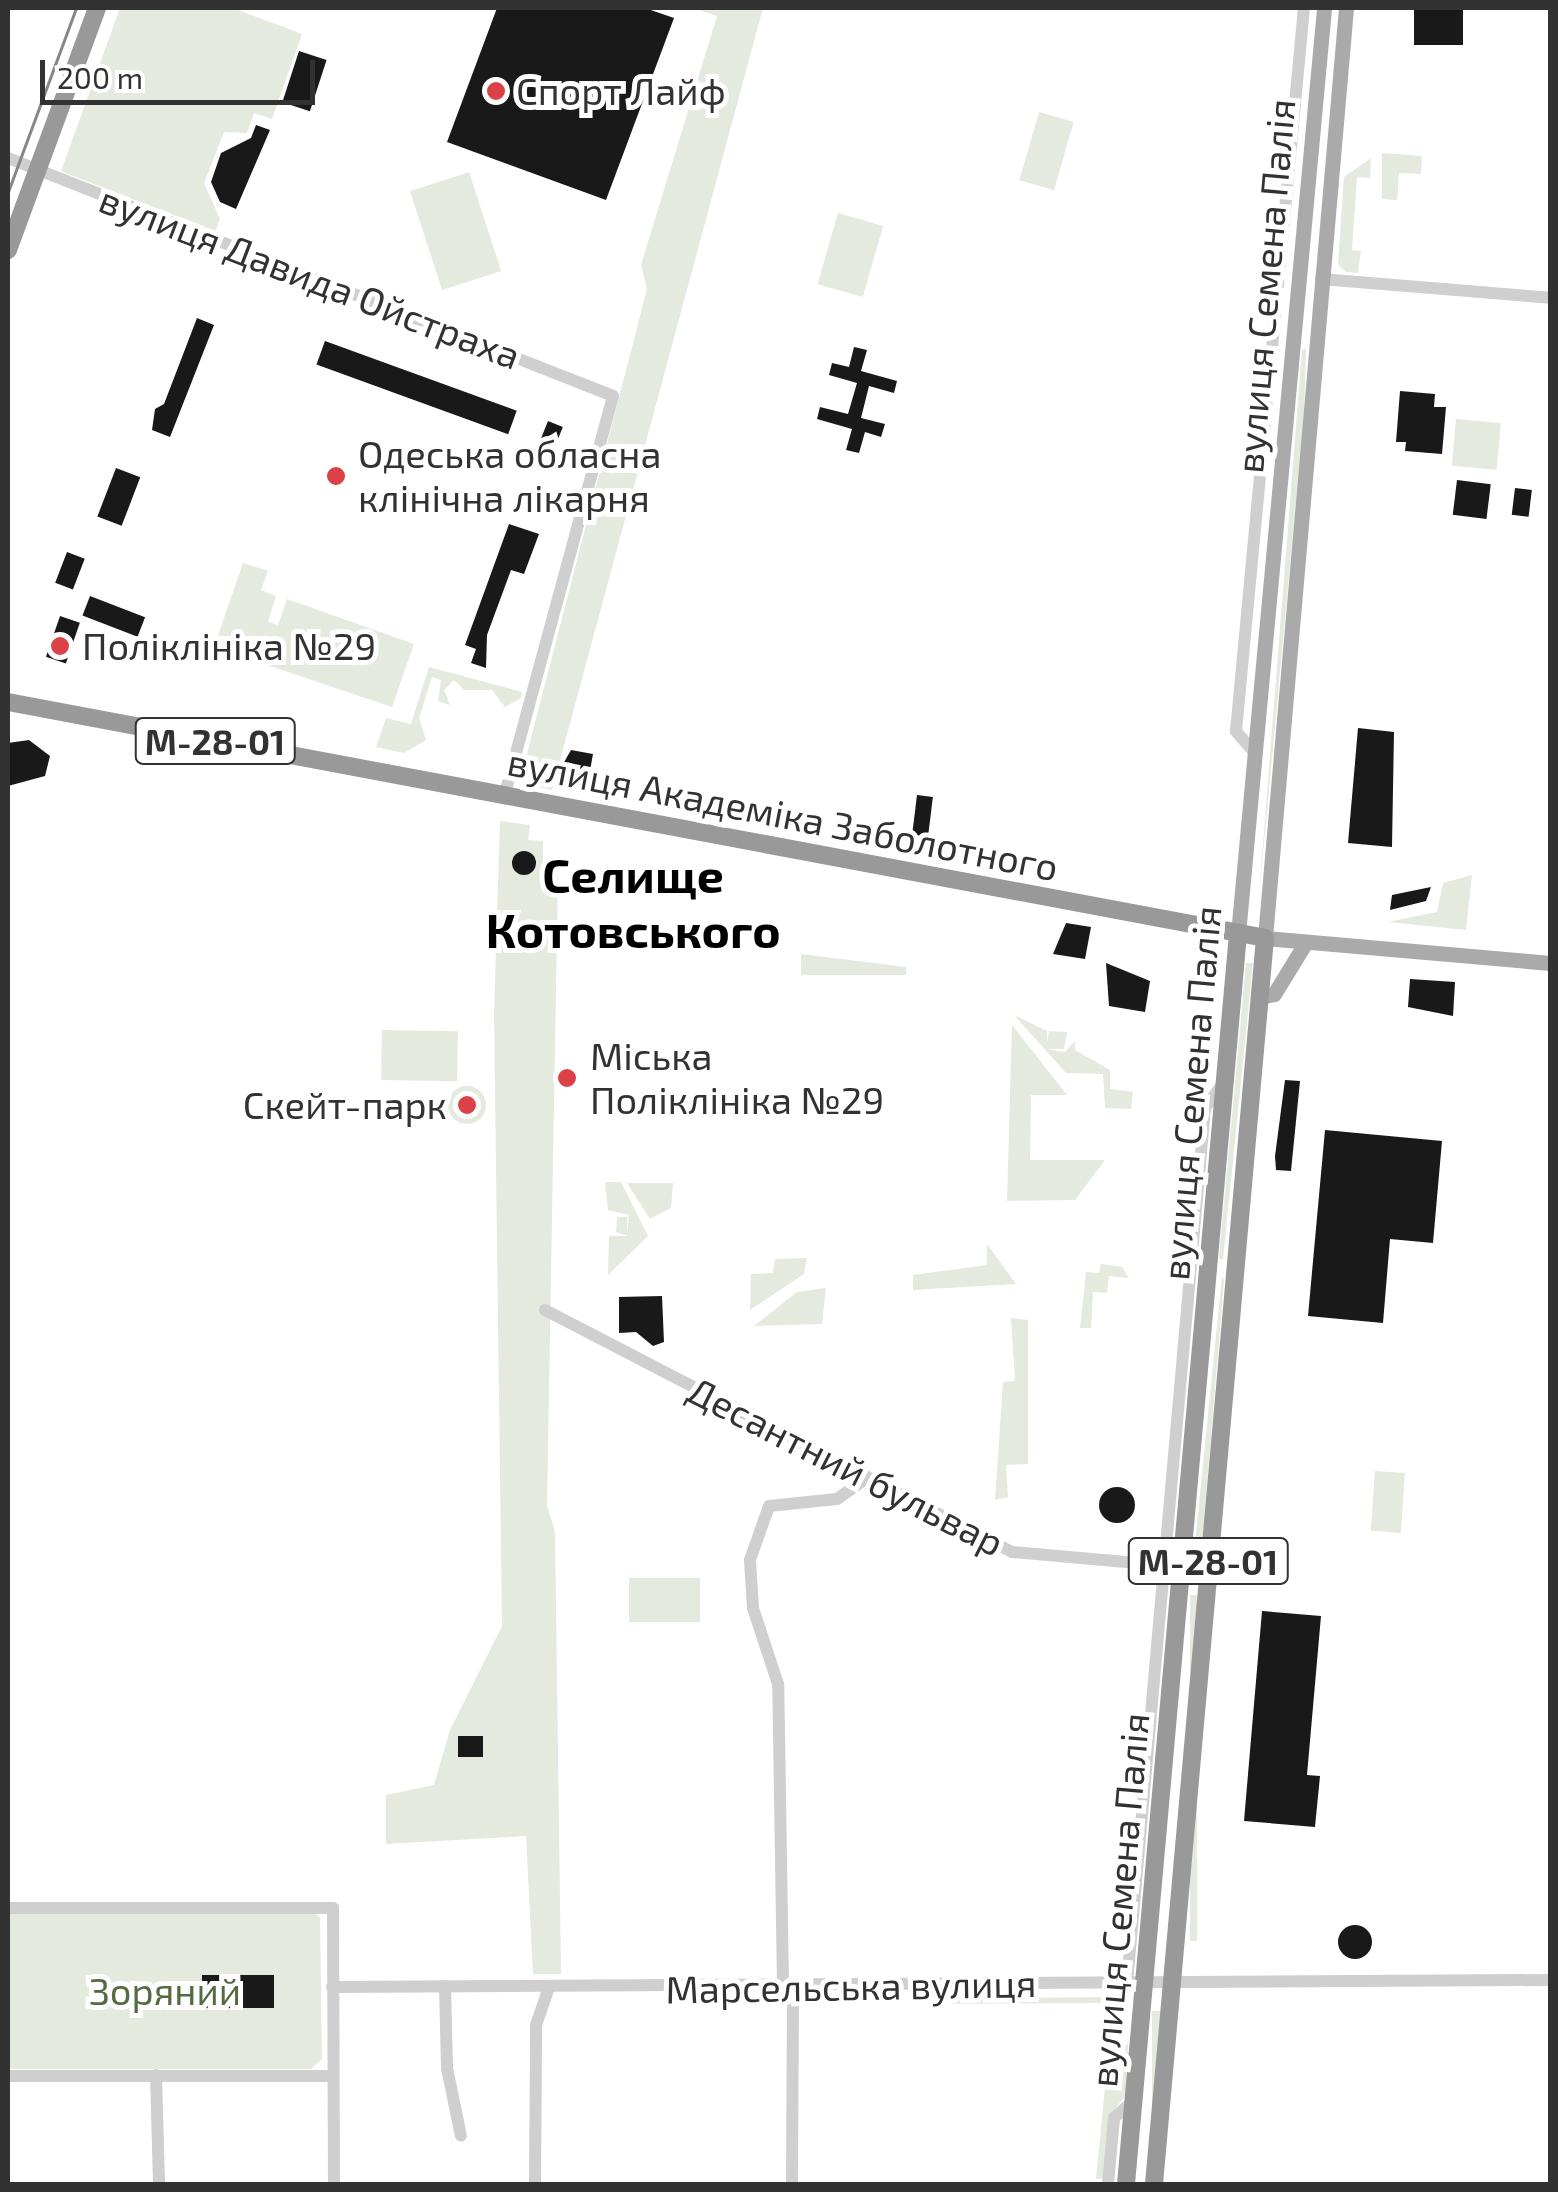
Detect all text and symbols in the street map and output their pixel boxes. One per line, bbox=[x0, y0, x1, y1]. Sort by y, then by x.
scale bar bbox=[45, 40, 320, 102]
text: 200 m bbox=[57, 59, 143, 95]
place label: Спорт Лайф bbox=[516, 68, 726, 114]
marker: Спорт Лайф bbox=[485, 80, 507, 102]
street label: вулиця Семена Палія bbox=[1226, 97, 1304, 475]
street label: вулиця Давида Ойстраха bbox=[93, 176, 527, 378]
place label: Одеська обласна клінічна лікарня bbox=[358, 431, 661, 520]
marker: Одеська обласна клінічна лікарня bbox=[323, 463, 349, 489]
place label: Поліклініка №29 bbox=[82, 623, 376, 669]
marker: Поліклініка №29 bbox=[47, 633, 73, 659]
road number: М-28-01 bbox=[132, 711, 298, 771]
street label: вулиця Академіка Заболотного bbox=[504, 738, 1062, 890]
district label: Селище Котовського bbox=[485, 845, 781, 958]
street label: вулиця Семена Палія bbox=[1152, 904, 1230, 1282]
place label: Міська Поліклініка №29 bbox=[590, 1033, 884, 1122]
marker: Міська Поліклініка №29 bbox=[554, 1065, 580, 1091]
place label: Скейт-парк bbox=[243, 1082, 447, 1128]
marker: Скейт-парк bbox=[456, 1094, 478, 1116]
street label: Десантний бульвар bbox=[681, 1367, 1011, 1565]
road number: М-28-01 bbox=[1126, 1531, 1290, 1591]
street label: вулиця Семена Палія bbox=[1080, 1711, 1158, 2089]
street label: Марсельська вулиця bbox=[665, 1960, 1037, 2012]
park label: Зоряний bbox=[89, 1968, 241, 2014]

